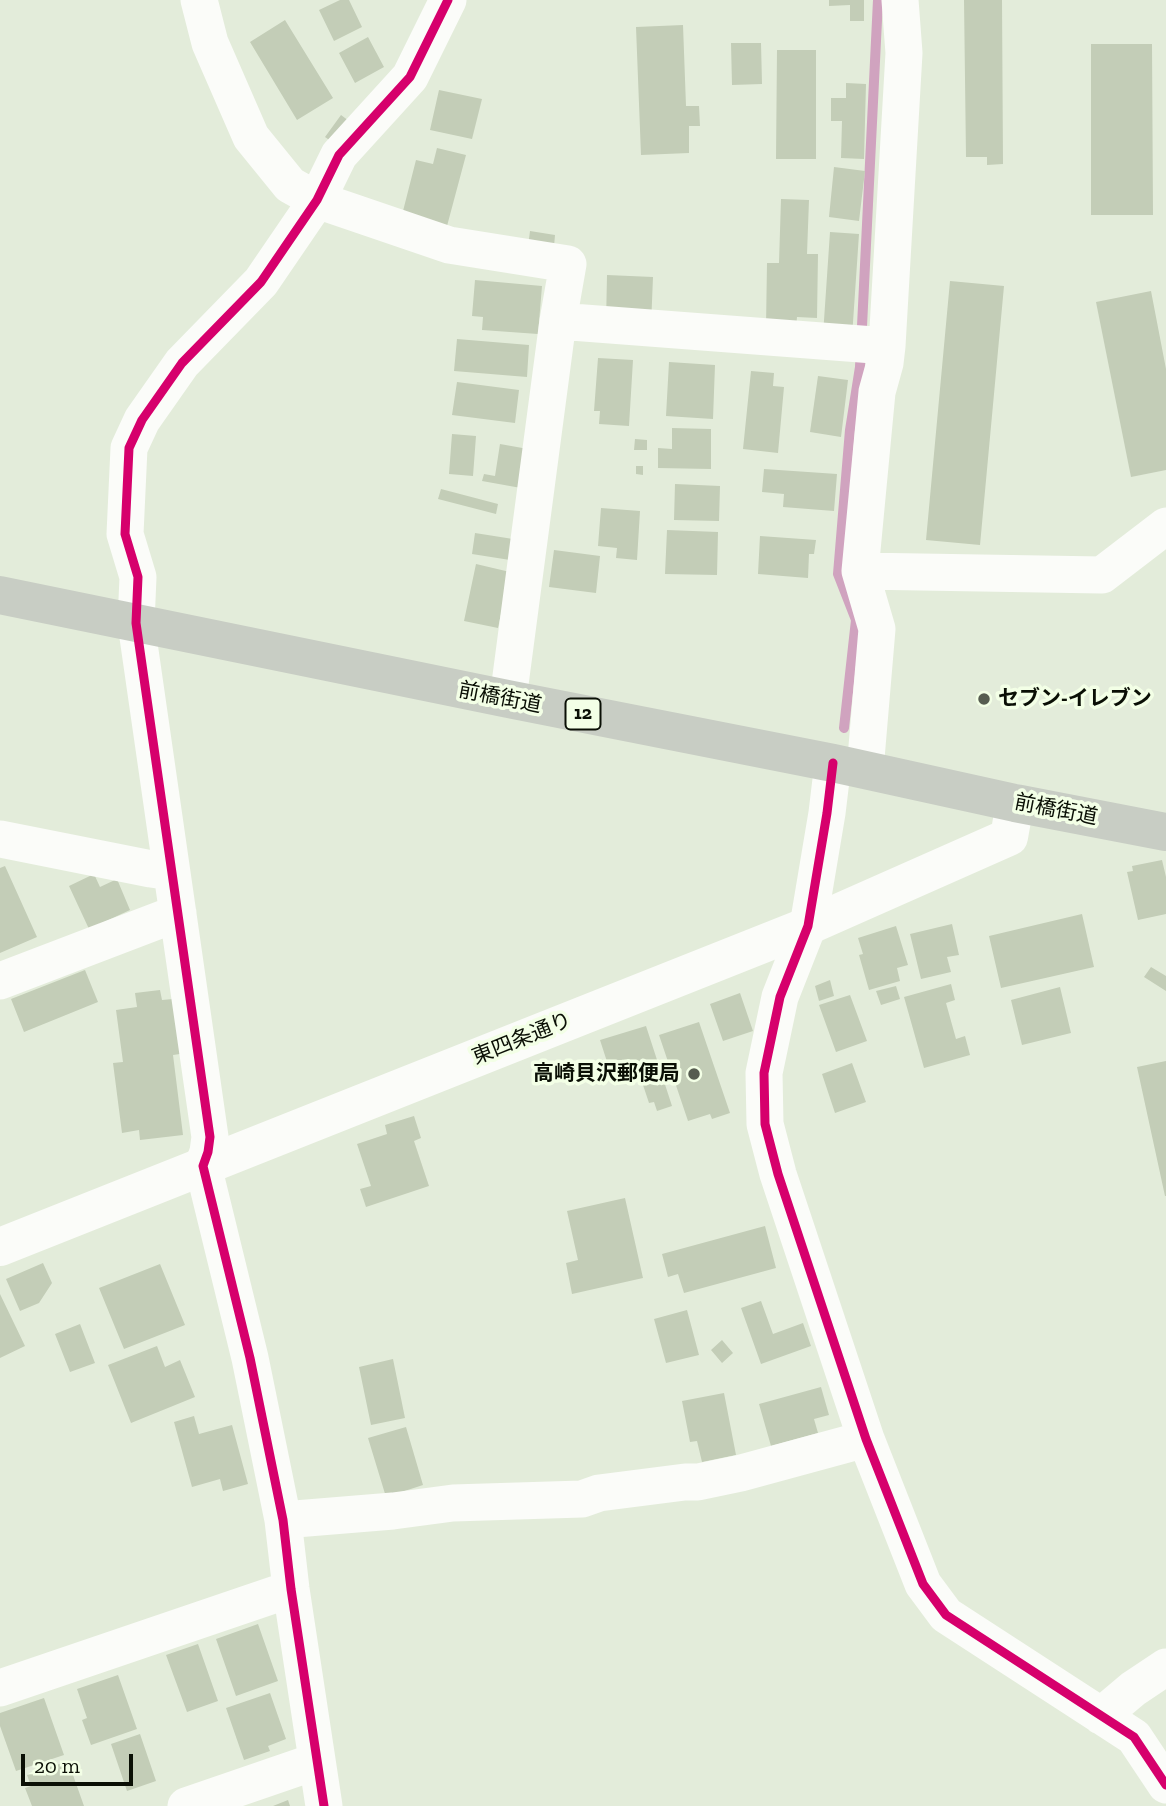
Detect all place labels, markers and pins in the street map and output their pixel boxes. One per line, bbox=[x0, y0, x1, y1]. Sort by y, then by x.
place label: セブン-イレブン bbox=[998, 686, 1152, 712]
marker: セブン-イレブン bbox=[976, 691, 992, 707]
place label: 高崎貝沢郵便局 bbox=[533, 1061, 680, 1087]
marker: 高崎貝沢郵便局 bbox=[686, 1066, 702, 1082]

